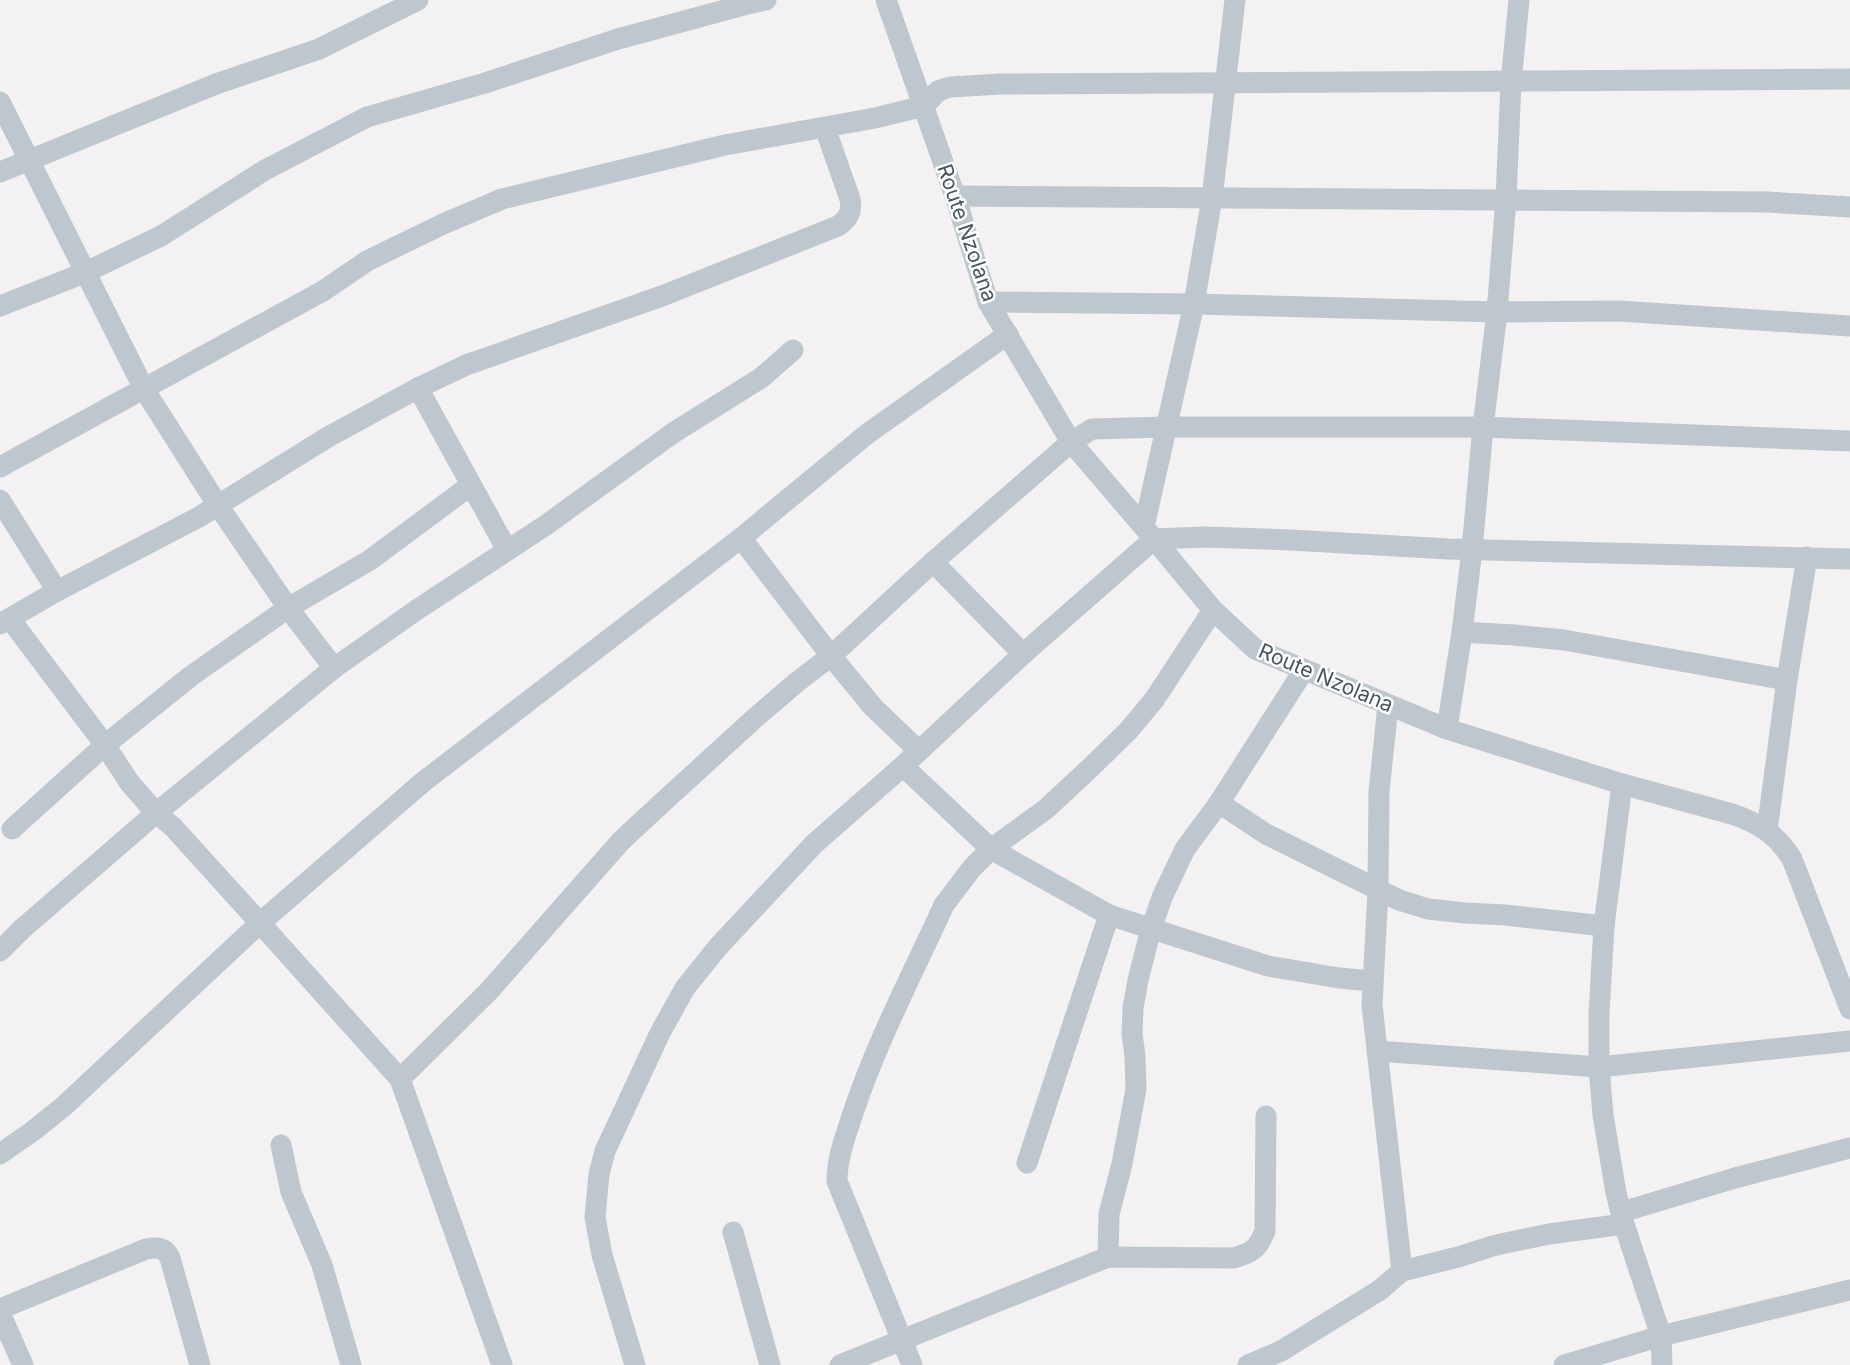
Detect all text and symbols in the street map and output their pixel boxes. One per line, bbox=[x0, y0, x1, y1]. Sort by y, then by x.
street label: Route Nzolana bbox=[932, 161, 1003, 305]
street label: Route Nzolana bbox=[1255, 638, 1397, 717]

